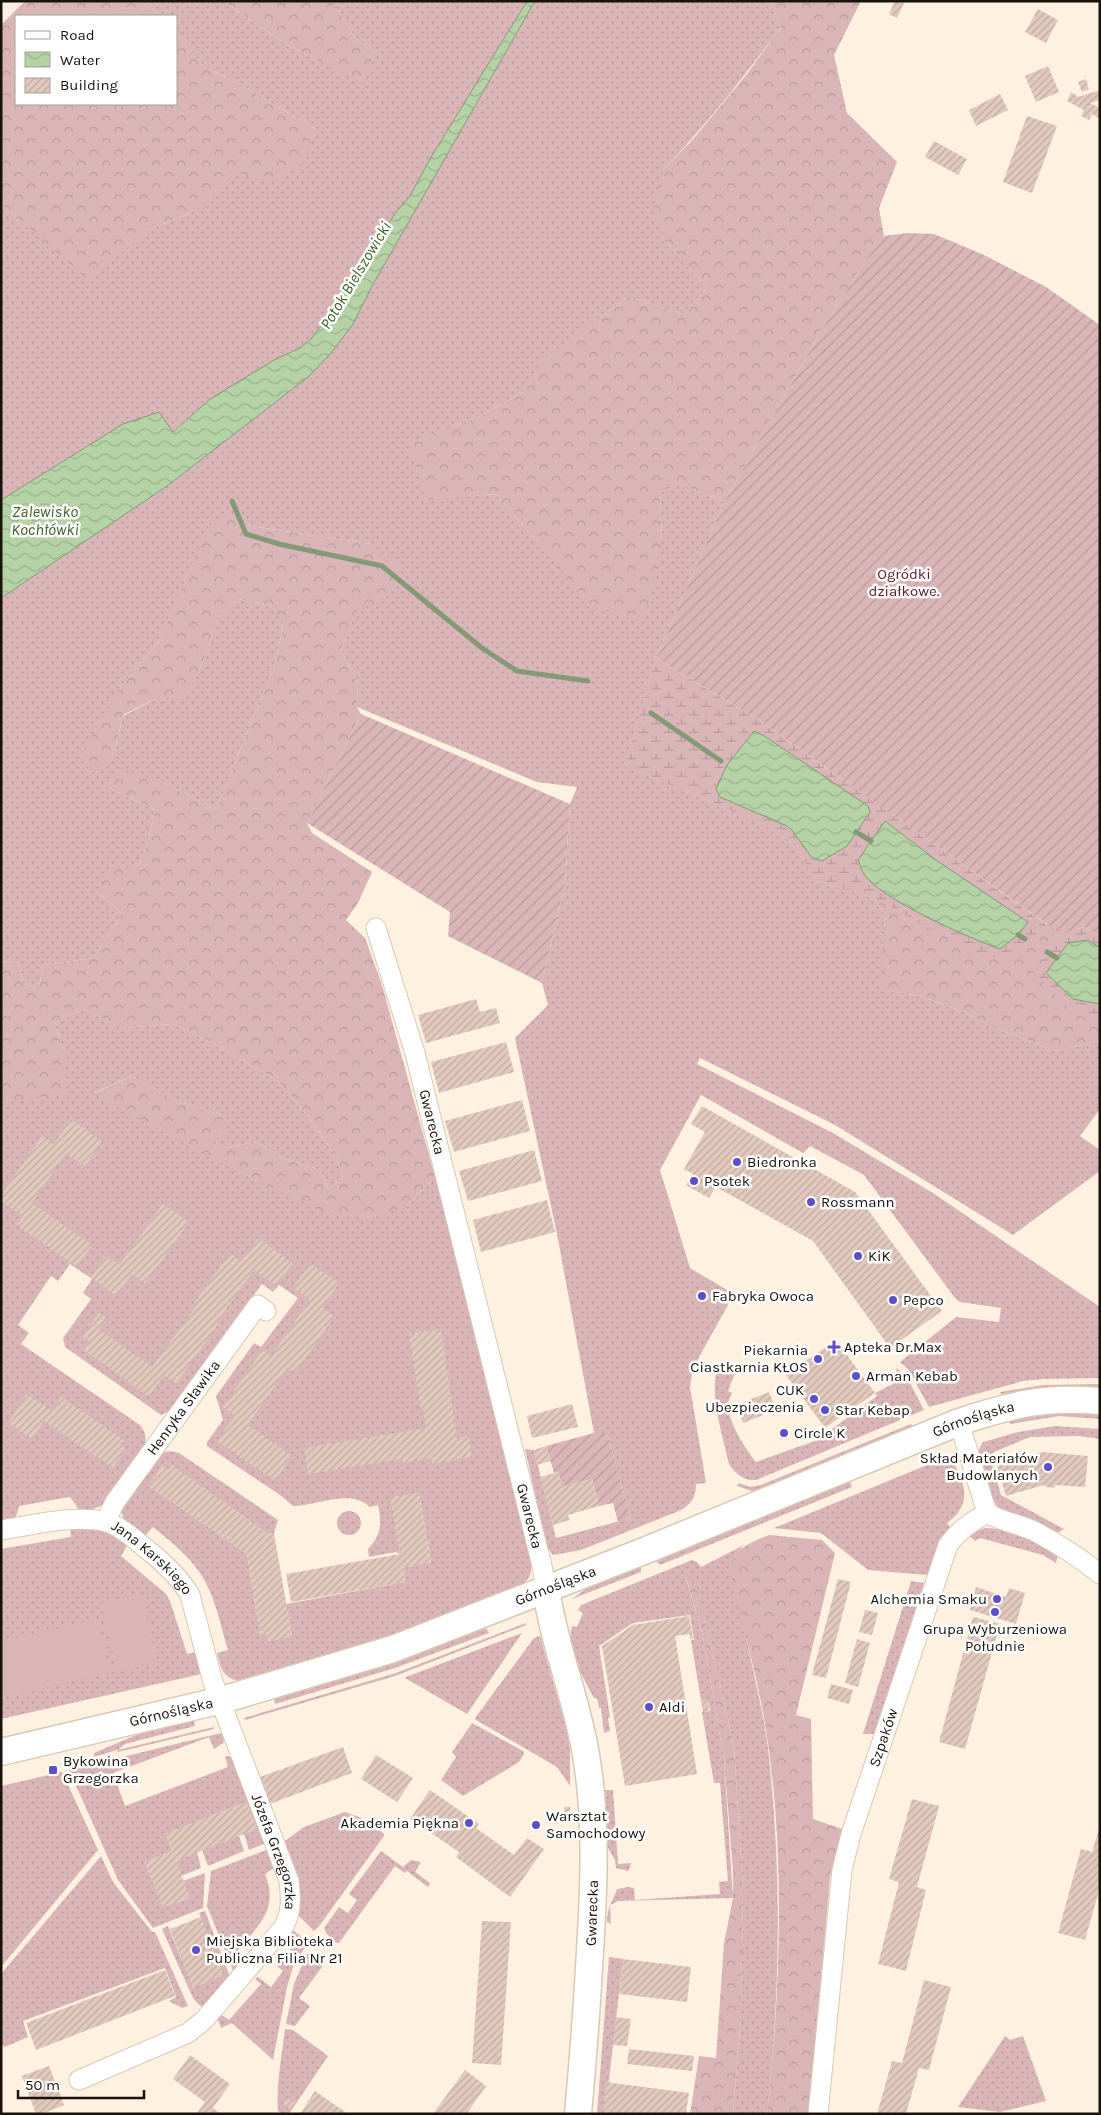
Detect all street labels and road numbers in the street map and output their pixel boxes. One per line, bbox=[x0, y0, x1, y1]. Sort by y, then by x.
street label: Gwarecka bbox=[415, 1088, 449, 1156]
street label: Henryka Sławika bbox=[143, 1357, 224, 1459]
street label: Górnośląska bbox=[930, 1397, 1016, 1441]
street label: Gwarecka bbox=[513, 1482, 546, 1550]
street label: Jana Karskiego bbox=[108, 1516, 196, 1598]
street label: Górnośląska bbox=[512, 1562, 599, 1609]
street label: Górnośląska bbox=[128, 1693, 215, 1730]
street label: Szpaków bbox=[865, 1706, 902, 1769]
street label: Józefa Grzegorzka bbox=[247, 1791, 299, 1911]
street label: Gwarecka bbox=[582, 1880, 602, 1946]

